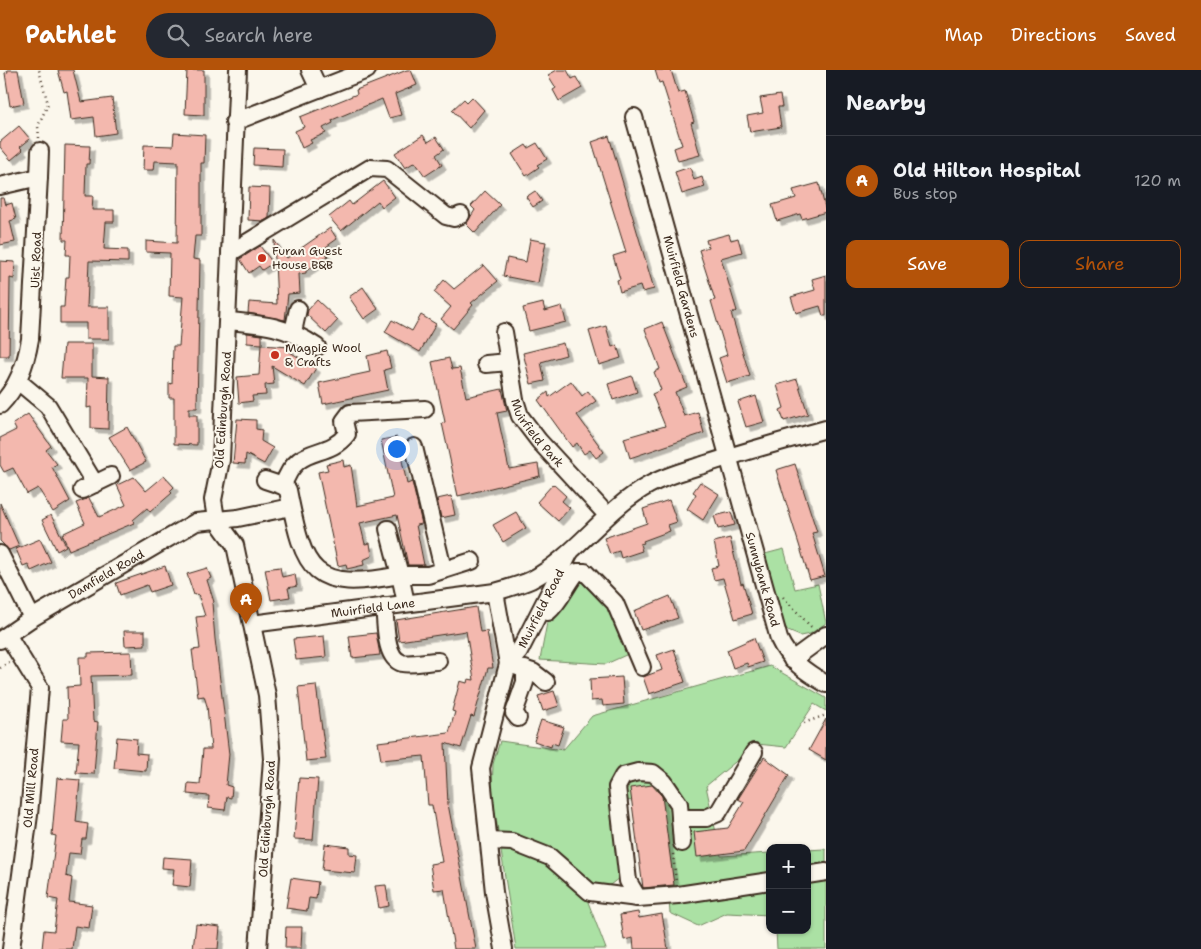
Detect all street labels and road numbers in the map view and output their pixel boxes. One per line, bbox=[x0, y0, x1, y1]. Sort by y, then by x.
street label: Uist Road bbox=[27, 231, 45, 288]
street label: Muirfield Gardens bbox=[659, 234, 703, 340]
street label: Old Edinburgh Road bbox=[211, 351, 235, 469]
street label: Muirfield Park bbox=[507, 397, 567, 471]
street label: Sunnybank Road bbox=[742, 530, 783, 629]
street label: Damfield Road bbox=[66, 546, 148, 603]
street label: Muirfield Road bbox=[514, 566, 568, 651]
street label: Muirfield Lane bbox=[330, 595, 416, 622]
street label: Old Mill Road bbox=[20, 747, 42, 829]
street label: Old Edinburgh Road bbox=[255, 760, 279, 878]

